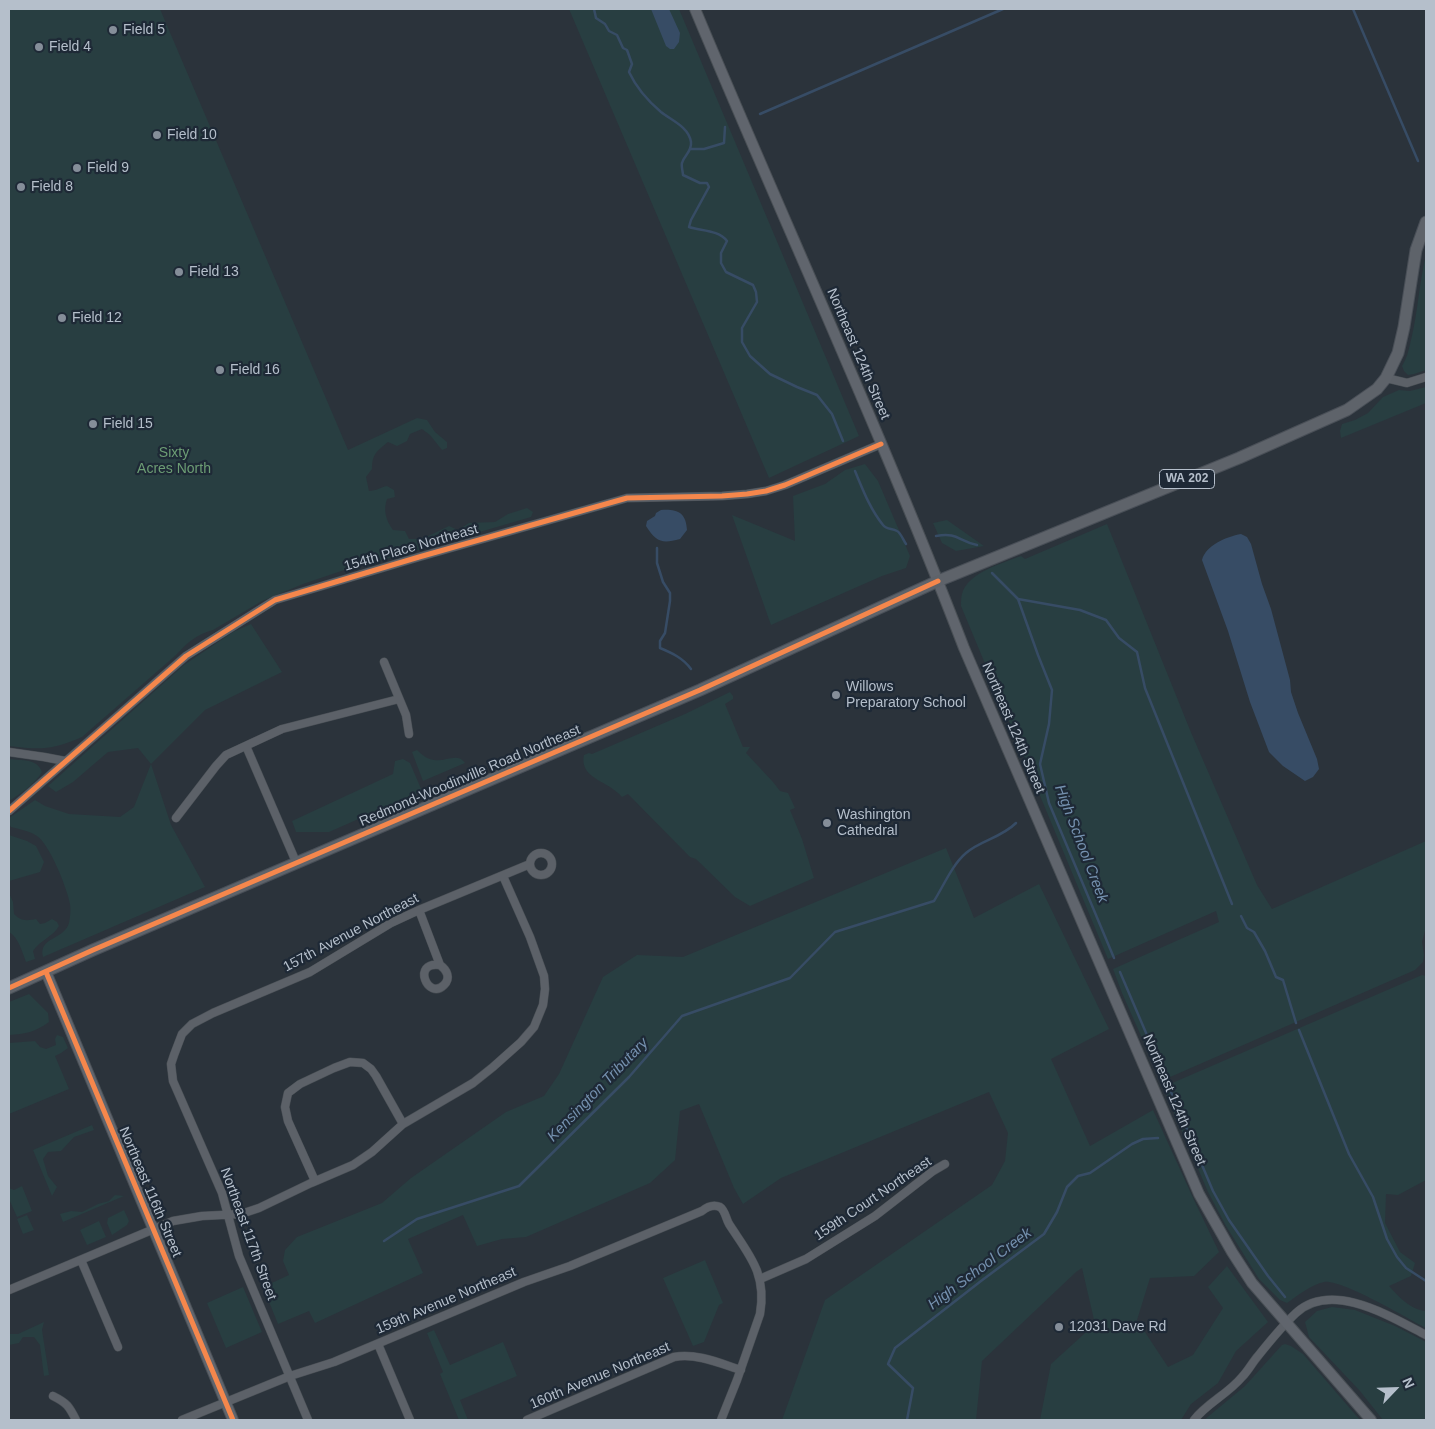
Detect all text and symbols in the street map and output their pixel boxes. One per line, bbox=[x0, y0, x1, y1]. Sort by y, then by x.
place label: Field 5 bbox=[123, 22, 165, 38]
marker: Field 5 bbox=[107, 24, 119, 36]
place label: Field 4 bbox=[49, 39, 91, 55]
marker: Field 4 bbox=[33, 41, 45, 53]
place label: Field 10 bbox=[167, 127, 217, 143]
marker: Field 10 bbox=[151, 129, 163, 141]
place label: Field 9 bbox=[87, 160, 129, 176]
marker: Field 9 bbox=[71, 162, 83, 174]
place label: Field 8 bbox=[31, 179, 73, 195]
marker: Field 8 bbox=[15, 181, 27, 193]
place label: Field 13 bbox=[189, 264, 239, 280]
marker: Field 13 bbox=[173, 266, 185, 278]
street label: Northeast 124th Street bbox=[823, 286, 893, 422]
place label: Field 12 bbox=[72, 310, 122, 326]
marker: Field 12 bbox=[56, 312, 68, 324]
place label: Field 16 bbox=[230, 362, 280, 378]
marker: Field 16 bbox=[214, 364, 226, 376]
place label: Field 15 bbox=[103, 416, 153, 432]
marker: Field 15 bbox=[87, 418, 99, 430]
park label: Sixty Acres North bbox=[137, 445, 211, 478]
road number: WA 202 bbox=[1160, 469, 1214, 488]
street label: 154th Place Northeast bbox=[342, 521, 480, 575]
street label: Northeast 124th Street bbox=[978, 660, 1048, 796]
place label: Willows Preparatory School bbox=[846, 679, 966, 712]
marker: Willows Preparatory School bbox=[830, 689, 842, 701]
street label: Redmond-Woodinville Road Northeast bbox=[357, 722, 583, 830]
water label: High School Creek bbox=[1050, 782, 1112, 906]
place label: Washington Cathedral bbox=[837, 807, 910, 840]
marker: Washington Cathedral bbox=[821, 817, 833, 829]
street label: 157th Avenue Northeast bbox=[281, 890, 421, 976]
street label: Northeast 124th Street bbox=[1139, 1032, 1209, 1168]
water label: Kensington Tributary bbox=[544, 1034, 652, 1146]
street label: Northeast 116th Street bbox=[115, 1124, 185, 1260]
street label: 159th Court Northeast bbox=[811, 1154, 935, 1244]
street label: Northeast 117th Street bbox=[216, 1165, 280, 1303]
water label: High School Creek bbox=[925, 1224, 1035, 1314]
street label: 159th Avenue Northeast bbox=[373, 1264, 519, 1338]
place label: 12031 Dave Rd bbox=[1069, 1319, 1166, 1335]
marker: 12031 Dave Rd bbox=[1053, 1321, 1065, 1333]
street label: 160th Avenue Northeast bbox=[527, 1339, 673, 1413]
north arrow bbox=[1370, 1364, 1420, 1414]
text: N bbox=[1399, 1375, 1418, 1391]

